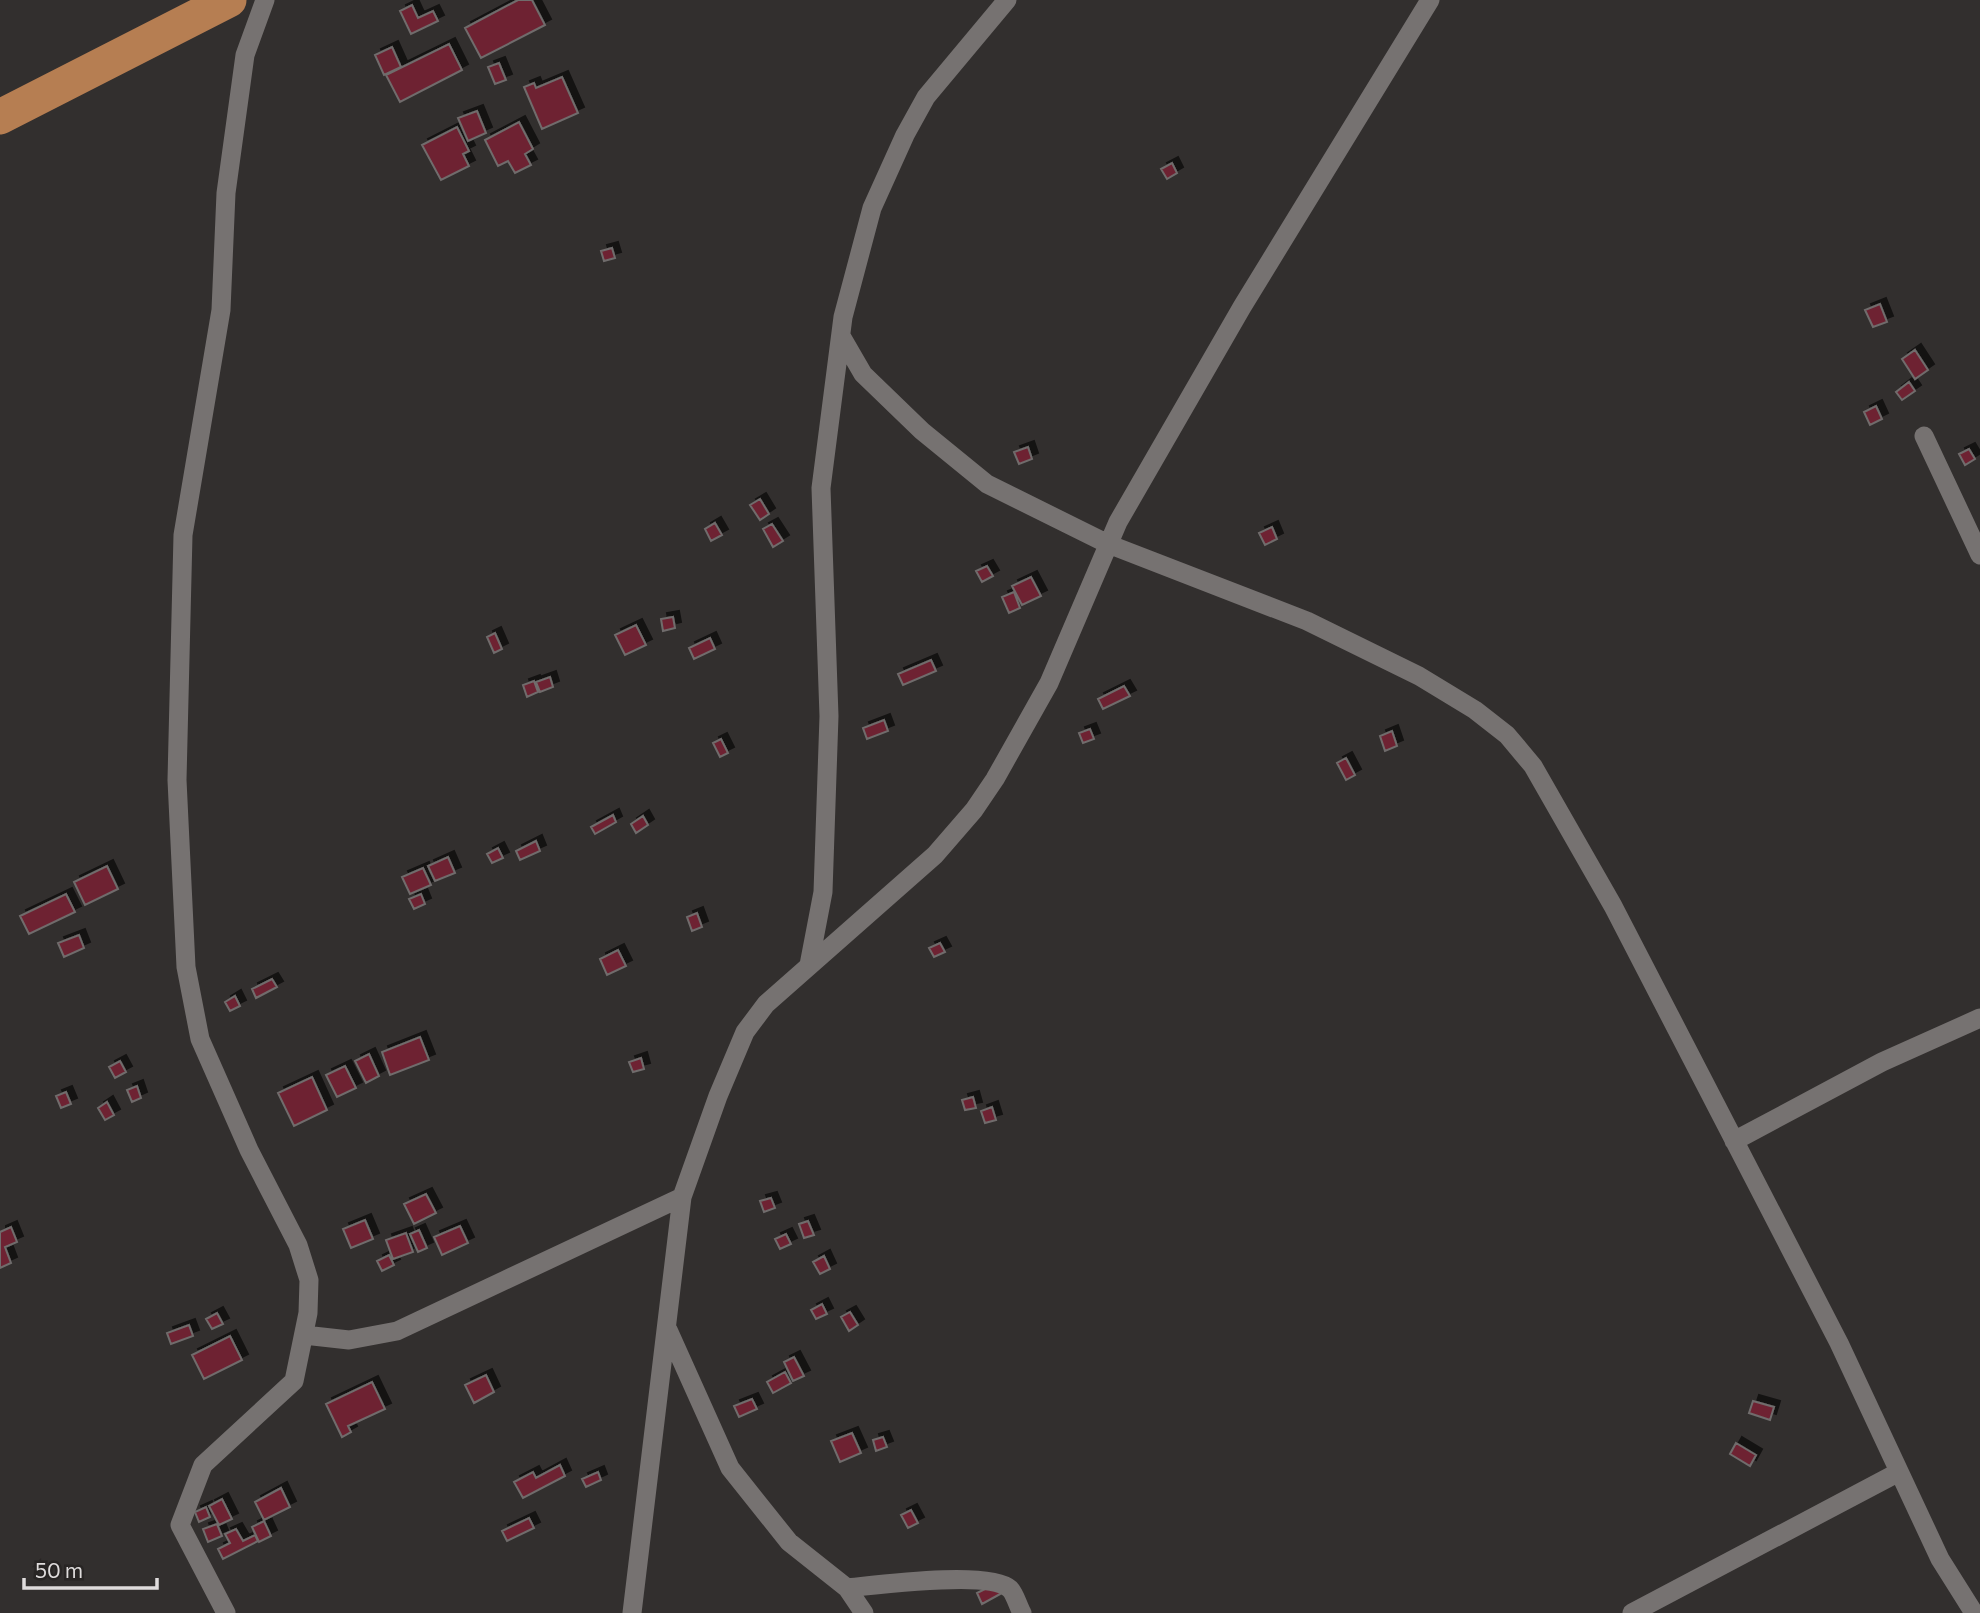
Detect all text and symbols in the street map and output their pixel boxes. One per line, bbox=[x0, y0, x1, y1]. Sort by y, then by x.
scale bar bbox=[24, 1546, 158, 1590]
text: 50 m bbox=[35, 1557, 83, 1582]

